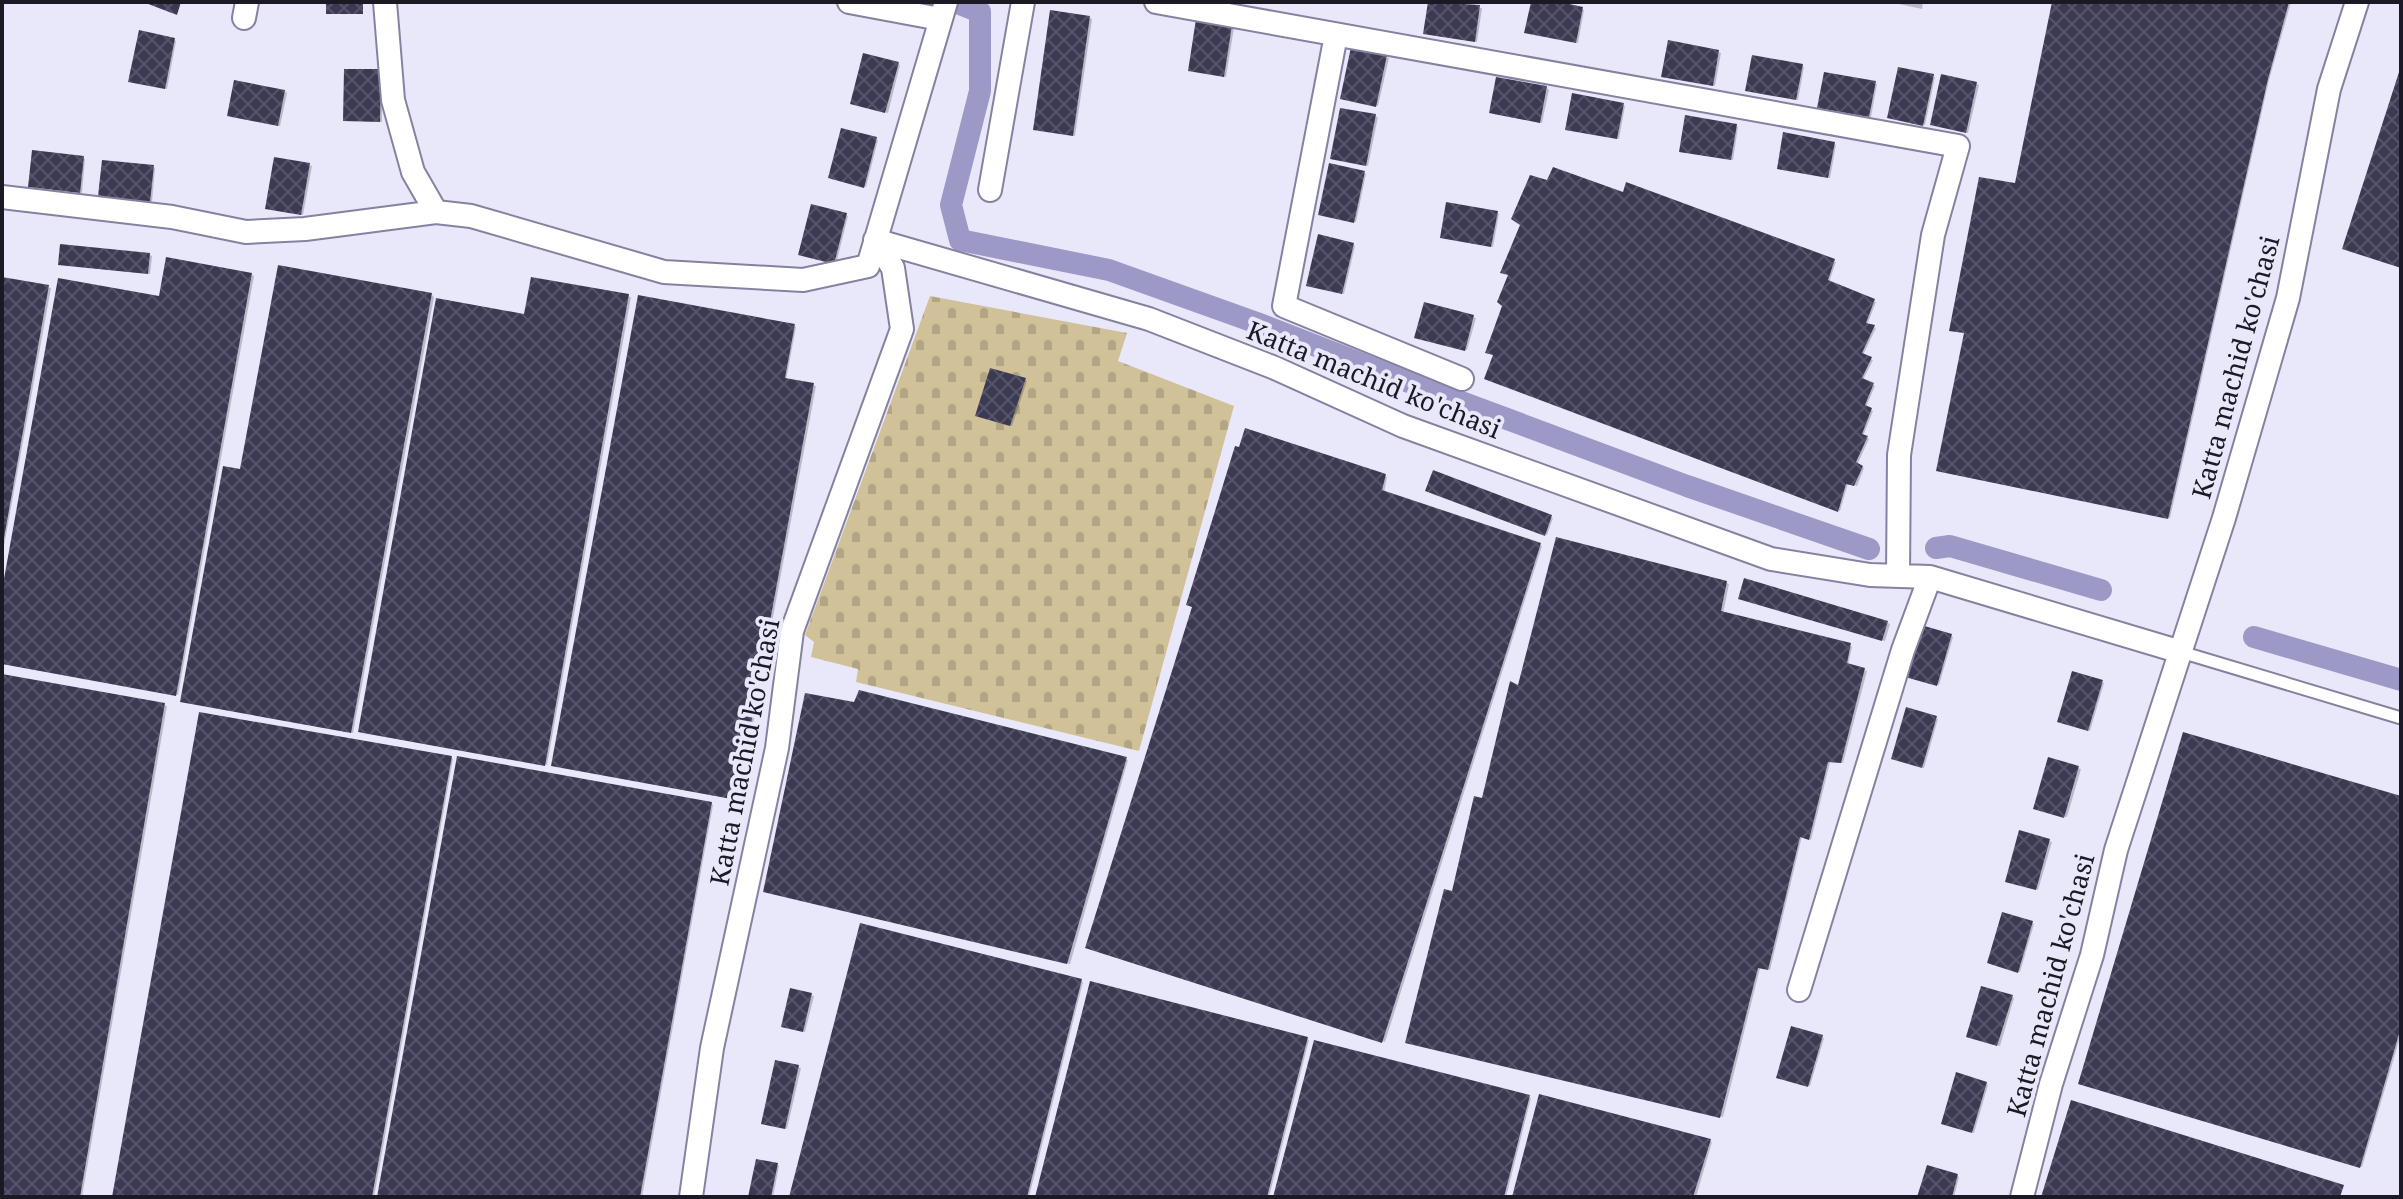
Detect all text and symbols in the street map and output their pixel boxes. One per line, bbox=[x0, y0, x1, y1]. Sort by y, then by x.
street label: Katta machid ko'chasi bbox=[2183, 231, 2287, 503]
street label: Katta machid ko'chasi bbox=[1242, 312, 1506, 446]
street label: Katta machid ko'chasi bbox=[700, 616, 788, 888]
street label: Katta machid ko'chasi bbox=[1998, 849, 2102, 1121]

